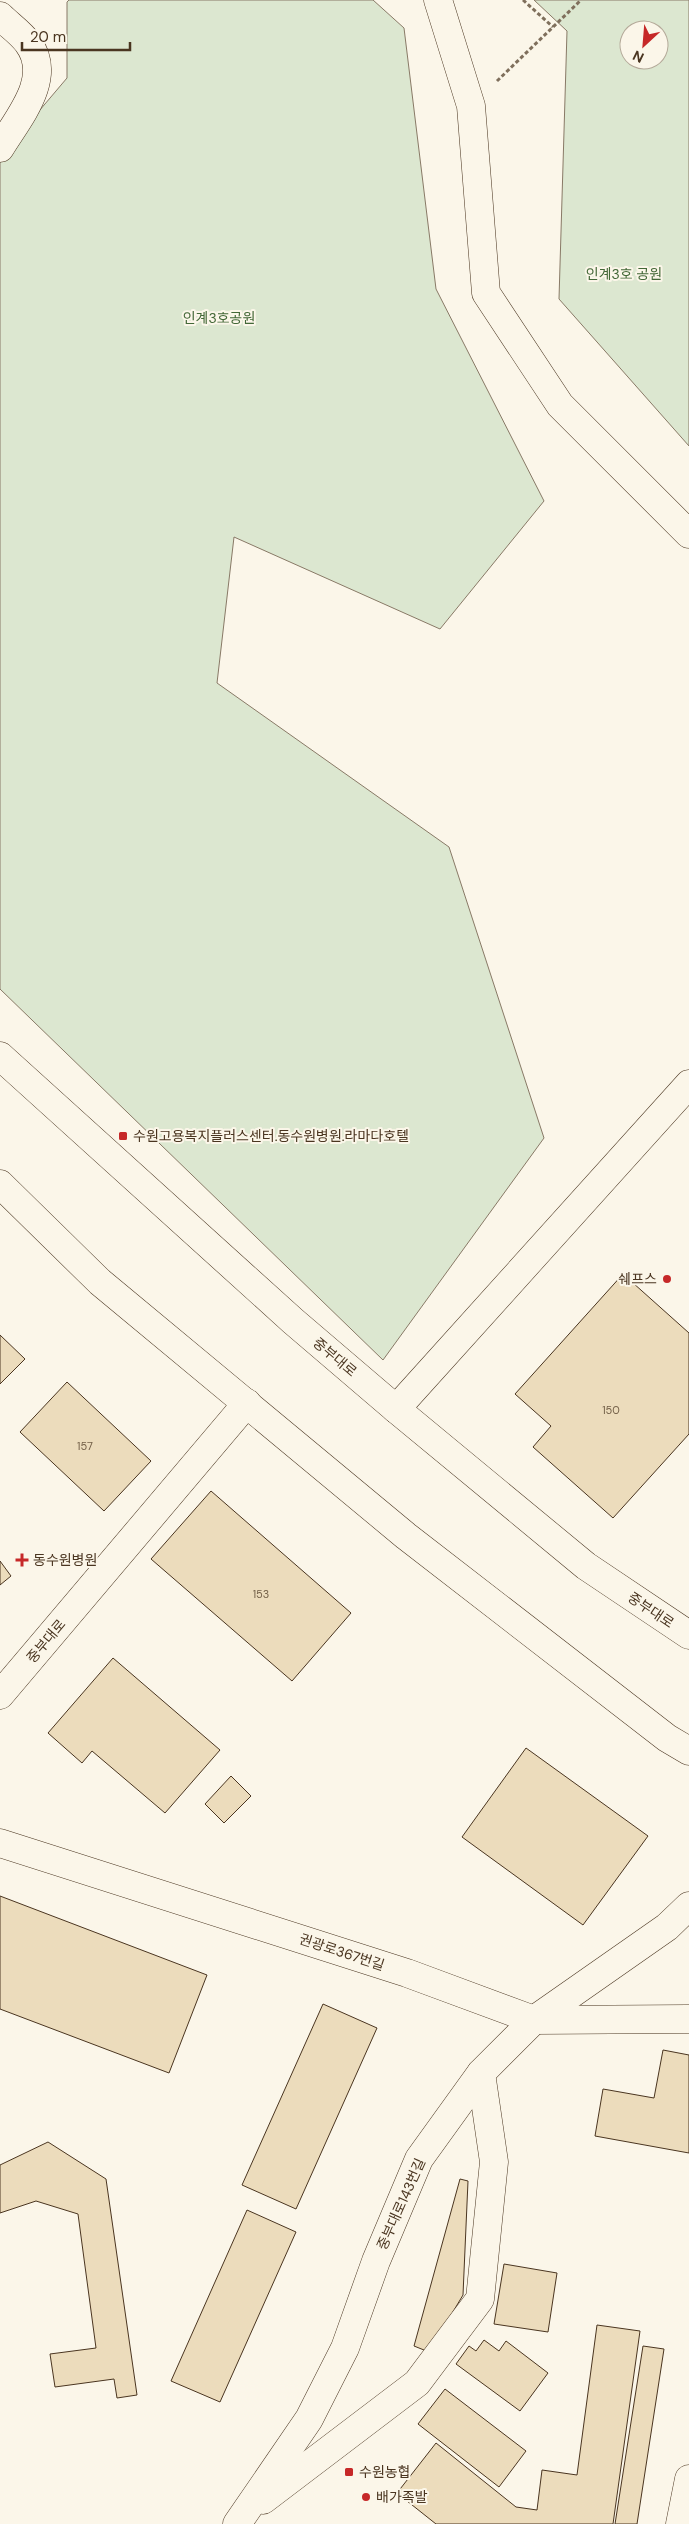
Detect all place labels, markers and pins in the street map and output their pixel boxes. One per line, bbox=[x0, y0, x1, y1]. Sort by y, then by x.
place label: 수원고용복지플러스센터.동수원병원.라마다호텔 bbox=[133, 1127, 409, 1145]
marker: 수원고용복지플러스센터.동수원병원.라마다호텔 bbox=[117, 1130, 129, 1142]
place label: 쉐프스 bbox=[618, 1270, 657, 1288]
marker: 쉐프스 bbox=[661, 1273, 673, 1285]
place label: 동수원병원 bbox=[33, 1551, 97, 1569]
marker: 동수원병원 bbox=[15, 1553, 29, 1567]
place label: 수원농협 bbox=[359, 2463, 411, 2481]
marker: 수원농협 bbox=[343, 2466, 355, 2478]
place label: 배가족발 bbox=[376, 2488, 428, 2506]
marker: 배가족발 bbox=[360, 2491, 372, 2503]

